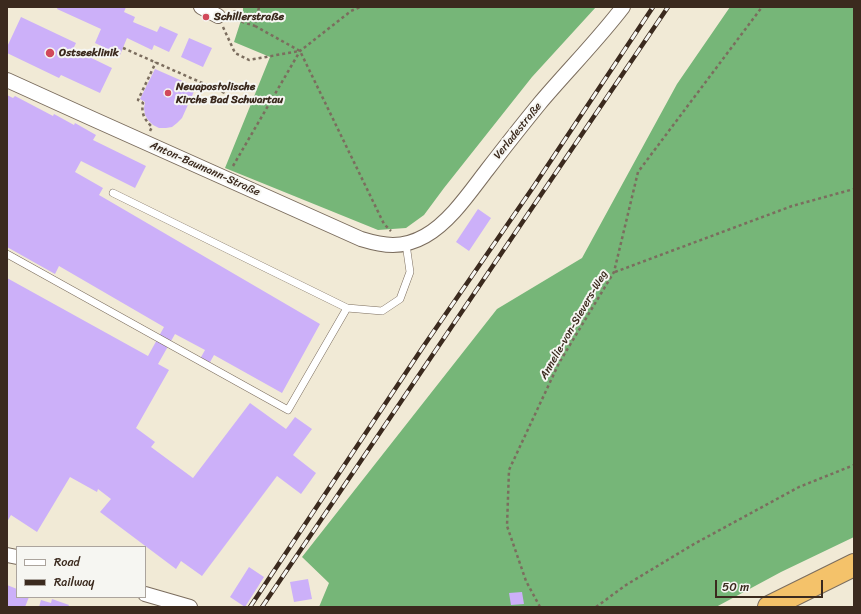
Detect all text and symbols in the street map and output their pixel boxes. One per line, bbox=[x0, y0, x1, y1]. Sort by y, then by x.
place label: Schillerstraße bbox=[214, 10, 284, 24]
marker: Schillerstraße bbox=[201, 12, 211, 22]
place label: Ostseeklinik bbox=[59, 46, 119, 60]
marker: Ostseeklinik bbox=[44, 47, 56, 59]
place label: Neuapostolische Kirche Bad Schwartau bbox=[176, 80, 283, 106]
marker: Neuapostolische Kirche Bad Schwartau bbox=[163, 88, 173, 98]
street label: Verladestraße bbox=[491, 100, 545, 162]
street label: Anton-Baumann-Straße bbox=[148, 139, 262, 199]
street label: Annelie-von-Sievers-Weg bbox=[537, 268, 611, 382]
legend bbox=[16, 546, 146, 598]
text: Road bbox=[54, 551, 80, 573]
text: Railway bbox=[54, 571, 95, 593]
scale bar bbox=[717, 572, 825, 598]
text: 50 m bbox=[722, 576, 749, 598]

